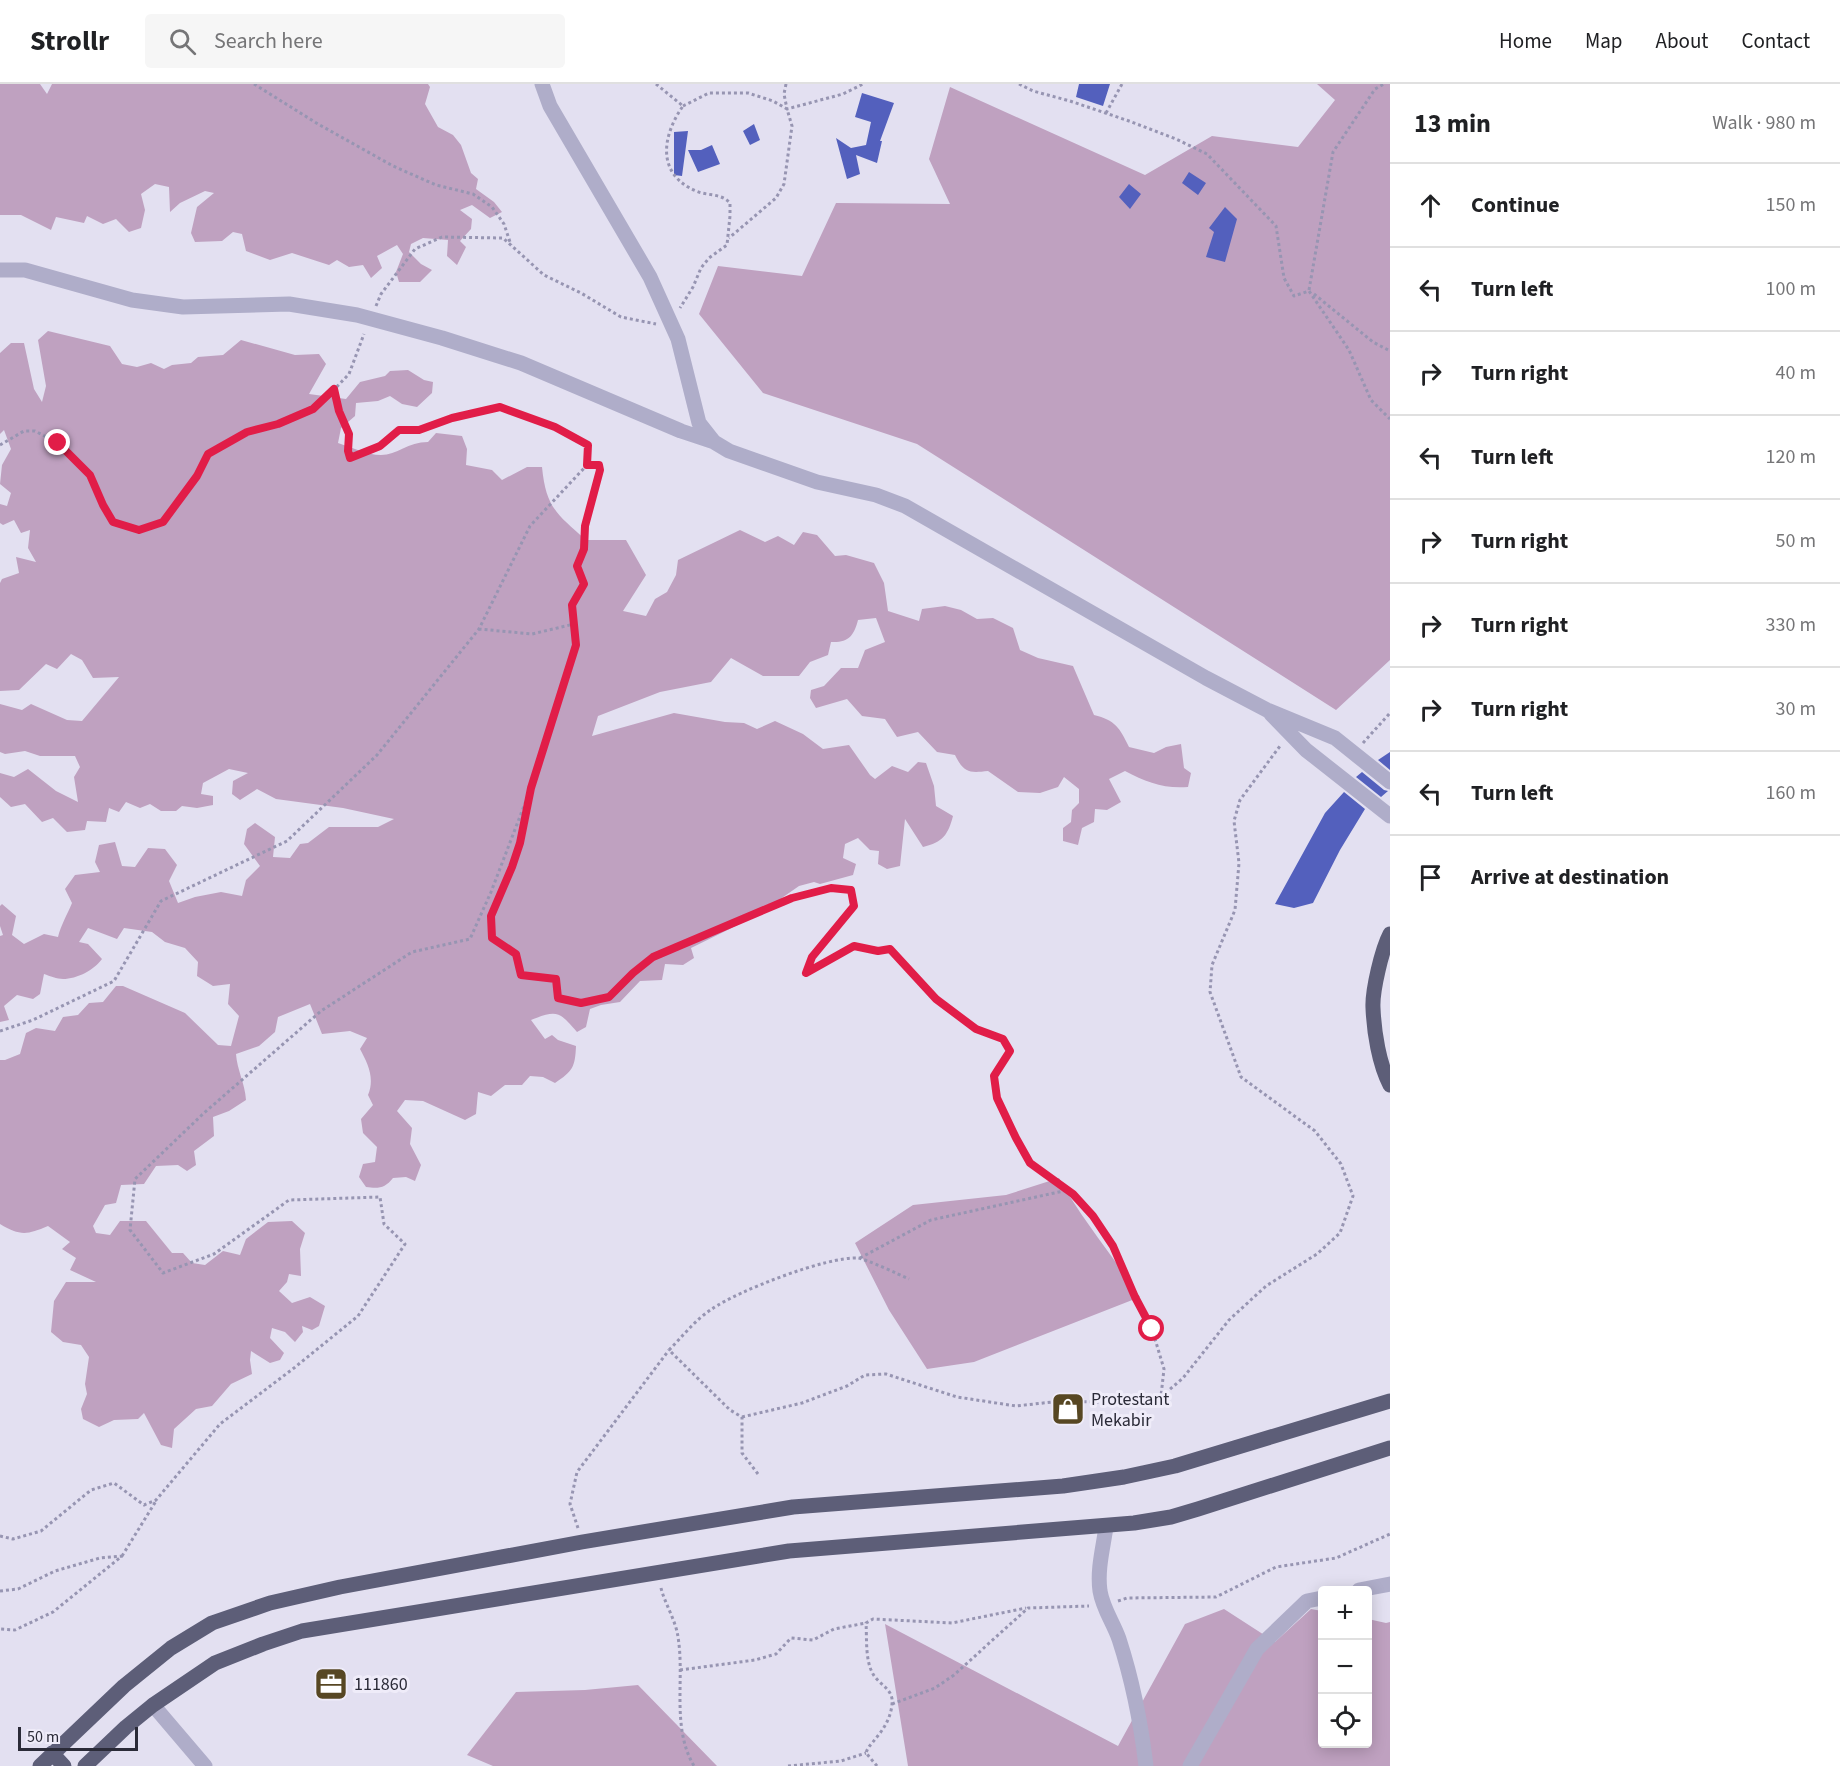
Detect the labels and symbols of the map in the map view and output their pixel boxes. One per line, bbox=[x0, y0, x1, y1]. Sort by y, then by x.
route end bbox=[44, 429, 70, 455]
route start bbox=[1138, 1315, 1164, 1341]
place label: Protestant Mekabir bbox=[1091, 1387, 1169, 1433]
shop icon: Protestant Mekabir bbox=[1050, 1391, 1086, 1427]
office icon: 111860 bbox=[313, 1666, 349, 1702]
place label: 111860 bbox=[354, 1672, 408, 1697]
scale bar bbox=[18, 1724, 138, 1752]

